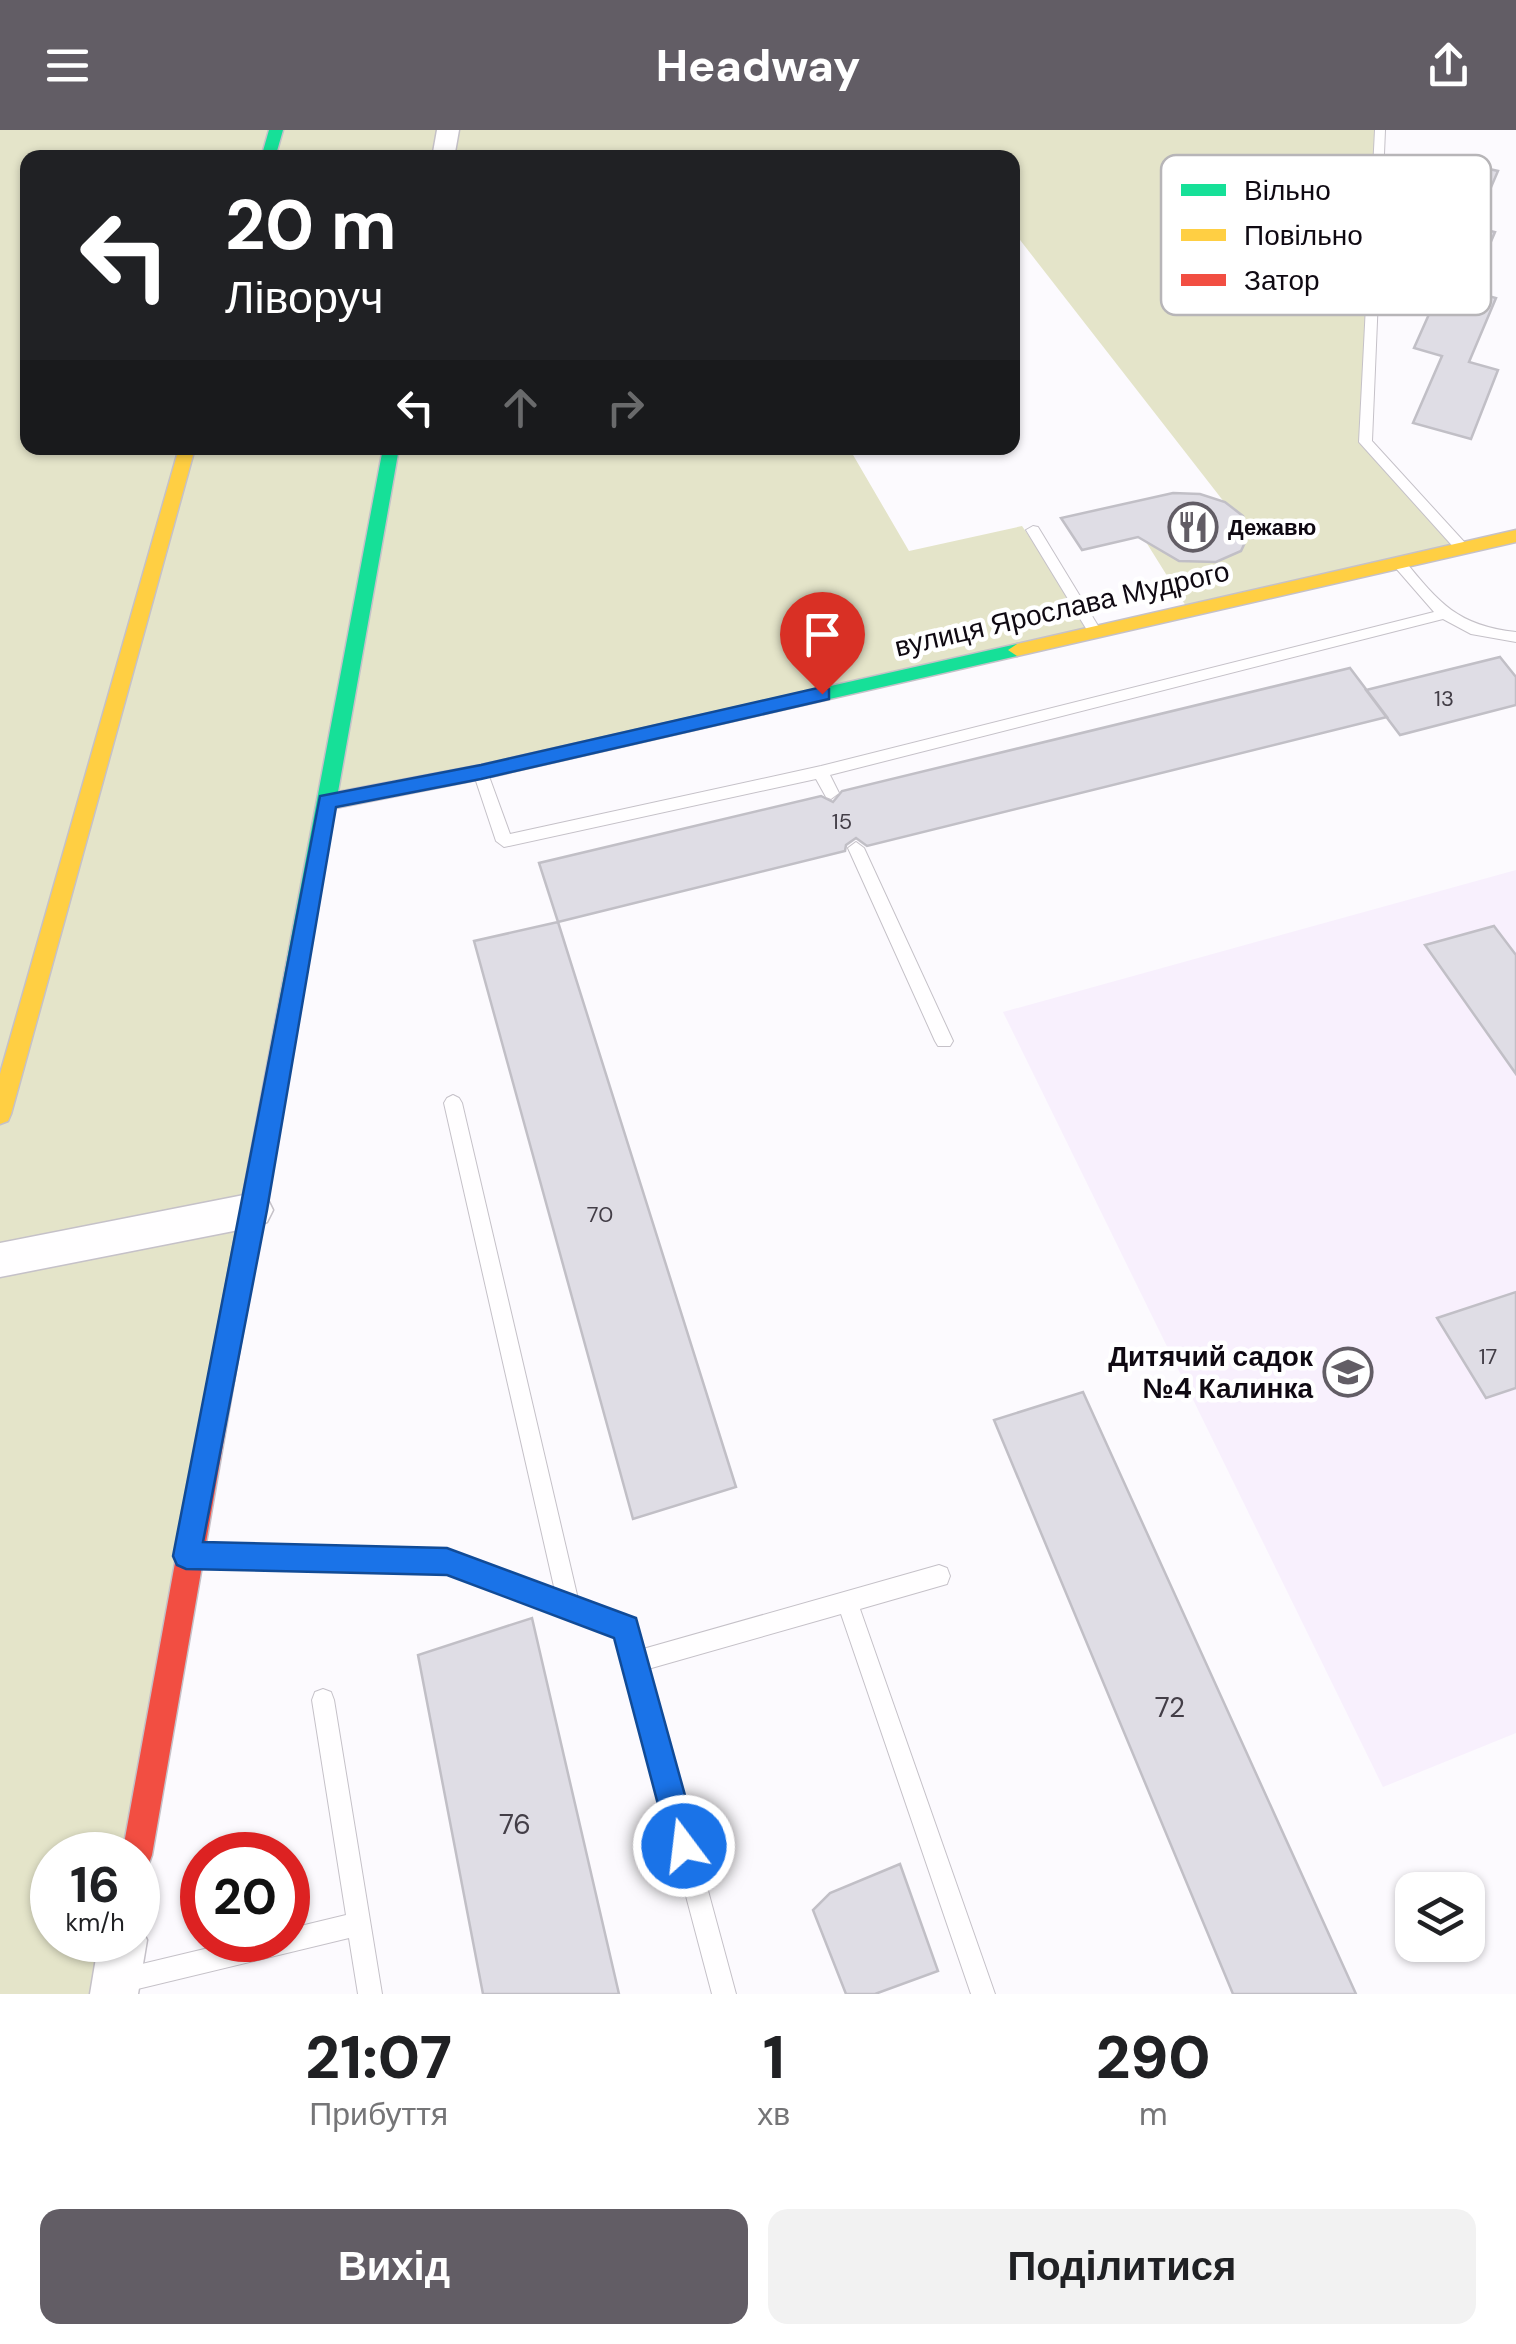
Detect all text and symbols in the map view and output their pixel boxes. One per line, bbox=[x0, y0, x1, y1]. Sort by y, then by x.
text: Headway bbox=[656, 36, 860, 95]
icon: menu bbox=[40, 38, 95, 93]
icon: share bbox=[1421, 38, 1476, 93]
legend bbox=[1161, 155, 1491, 315]
text: Вільно bbox=[1244, 172, 1331, 209]
text: 20 m bbox=[225, 180, 397, 271]
icon: left bbox=[60, 190, 190, 320]
text: Повільно bbox=[1244, 217, 1363, 254]
text: Затор bbox=[1244, 262, 1320, 299]
text: Ліворуч bbox=[225, 268, 383, 327]
icon: left bbox=[388, 380, 443, 435]
icon: ahead bbox=[493, 380, 548, 435]
icon: right bbox=[598, 380, 653, 435]
restaurant icon: Дежавю bbox=[1167, 501, 1219, 553]
place label: Дежавю bbox=[1228, 513, 1316, 542]
street label: вулиця Ярослава Мудрого bbox=[891, 552, 1233, 666]
pin bbox=[780, 592, 865, 695]
icon: arrive bbox=[795, 607, 850, 662]
house number: 13 bbox=[1434, 684, 1454, 713]
house number: 15 bbox=[832, 807, 852, 836]
house number: 70 bbox=[587, 1200, 613, 1229]
place label: Дитячий садок №4 Калинка bbox=[1108, 1338, 1314, 1407]
house number: 17 bbox=[1479, 1342, 1497, 1371]
school or university icon: Дитячий садок №4 Калинка bbox=[1322, 1346, 1374, 1398]
house number: 72 bbox=[1155, 1689, 1185, 1726]
position arrow bbox=[632, 1794, 736, 1898]
house number: 76 bbox=[499, 1806, 531, 1843]
speed limit sign: 20 bbox=[180, 1832, 310, 1962]
text: 16 bbox=[70, 1852, 120, 1918]
map controls bbox=[1395, 1872, 1485, 1962]
button: layers bbox=[1395, 1872, 1485, 1962]
text: km/h bbox=[65, 1906, 125, 1939]
text: 21:07 bbox=[305, 2018, 452, 2097]
text: 1 bbox=[763, 2018, 785, 2097]
text: 290 bbox=[1096, 2018, 1211, 2097]
text: Прибуття bbox=[309, 2093, 448, 2135]
text: хв bbox=[757, 2093, 790, 2135]
text: m bbox=[1139, 2093, 1167, 2135]
button: Вихід bbox=[40, 2209, 748, 2324]
button: Поділитися bbox=[768, 2209, 1476, 2324]

